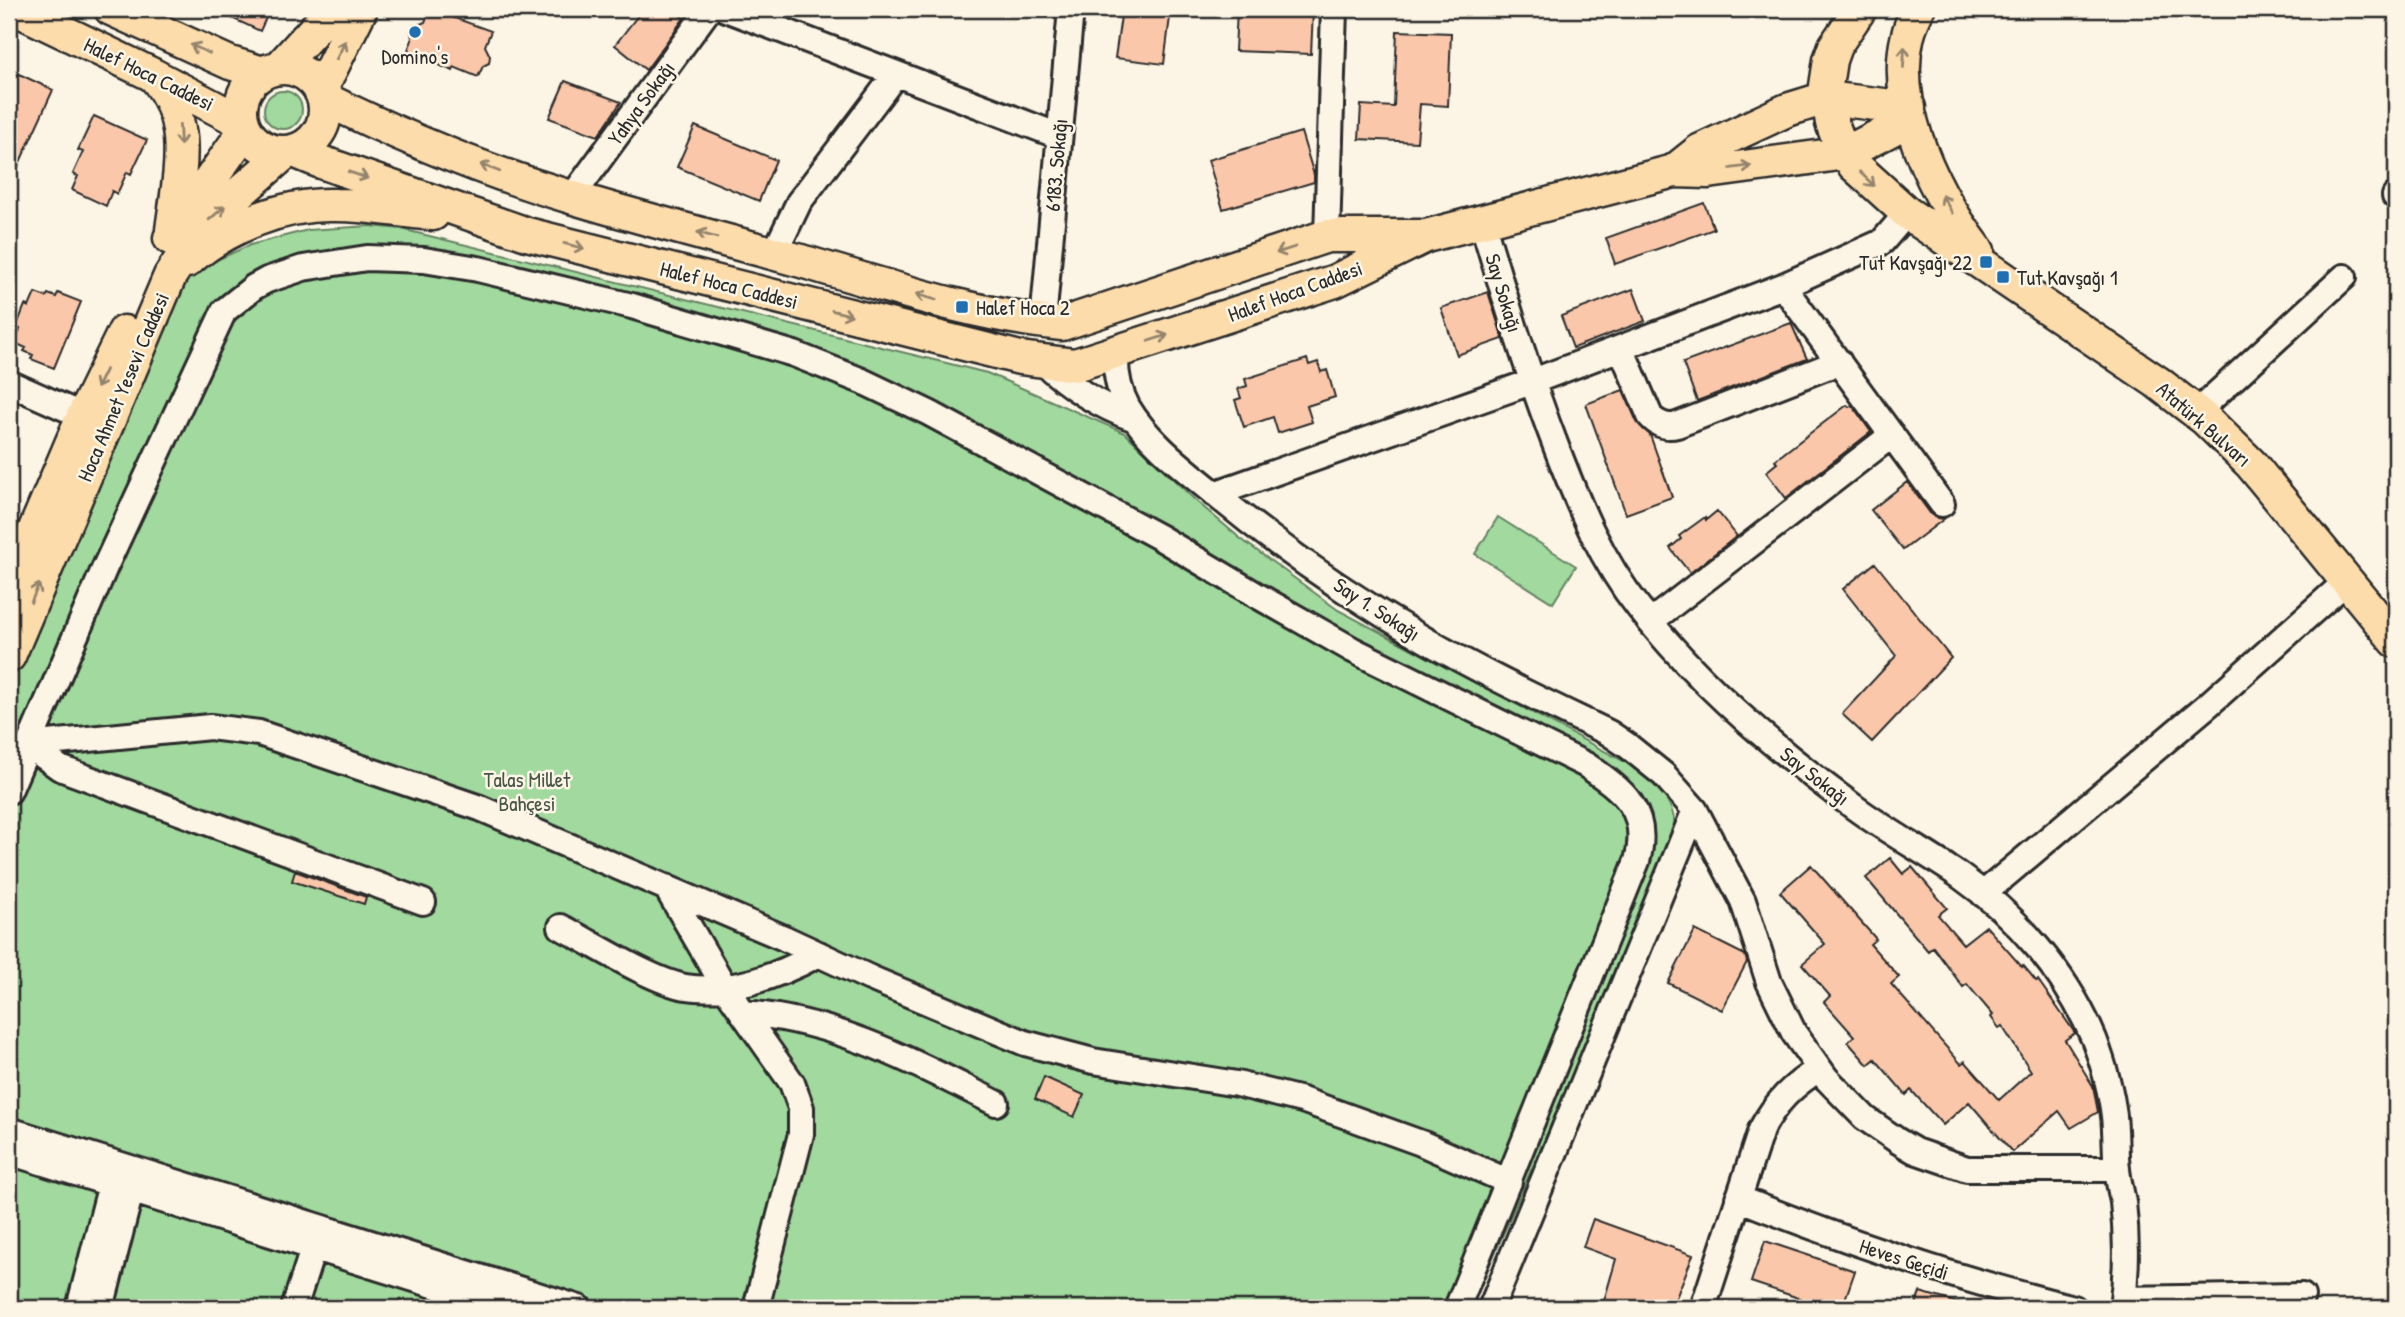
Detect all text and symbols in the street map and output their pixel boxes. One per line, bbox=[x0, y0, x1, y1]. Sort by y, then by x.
marker: Domino's bbox=[407, 24, 423, 40]
street label: Halef Hoca Caddesi bbox=[79, 30, 219, 118]
one-way arrow bbox=[334, 40, 348, 61]
one-way arrow bbox=[189, 42, 211, 55]
place label: Domino's bbox=[382, 42, 448, 71]
one-way arrow bbox=[1897, 46, 1910, 69]
street label: Yahya Sokağı bbox=[601, 55, 681, 151]
street label: 6183. Sokağı bbox=[1038, 117, 1074, 213]
one-way arrow bbox=[173, 123, 186, 146]
one-way arrow bbox=[1730, 160, 1752, 173]
one-way arrow bbox=[480, 161, 501, 174]
one-way arrow bbox=[347, 170, 369, 182]
one-way arrow bbox=[1859, 170, 1876, 187]
one-way arrow bbox=[1939, 194, 1953, 214]
one-way arrow bbox=[208, 205, 226, 221]
one-way arrow bbox=[697, 228, 719, 241]
one-way arrow bbox=[562, 240, 585, 253]
one-way arrow bbox=[1275, 244, 1297, 257]
place label: Tut Kavşağı 22 bbox=[1859, 248, 1972, 277]
street label: Say Sokağı bbox=[1478, 250, 1530, 336]
street label: Halef Hoca Caddesi bbox=[1224, 253, 1366, 329]
street label: Halef Hoca Caddesi bbox=[657, 254, 801, 316]
marker: Tut Kavşağı 22 bbox=[1978, 254, 1994, 270]
place label: Tut Kavşağı 1 bbox=[2017, 263, 2118, 292]
marker: Tut Kavşağı 1 bbox=[1995, 269, 2011, 285]
street label: Hoca Ahmet Yesevi Caddesi bbox=[70, 288, 176, 486]
one-way arrow bbox=[916, 289, 938, 302]
place label: Halef Hoca 2 bbox=[976, 293, 1070, 322]
marker: Halef Hoca 2 bbox=[954, 299, 970, 315]
one-way arrow bbox=[830, 307, 853, 320]
one-way arrow bbox=[1146, 331, 1168, 343]
one-way arrow bbox=[94, 368, 107, 389]
street label: Atatürk Bulvarı bbox=[2150, 375, 2258, 473]
street label: Say 1. Sokağı bbox=[1328, 570, 1426, 648]
one-way arrow bbox=[30, 582, 43, 604]
street label: Say Sokağı bbox=[1774, 740, 1856, 812]
park label: Talas Millet Bahçesi bbox=[484, 765, 571, 818]
street label: Heves Geçidi bbox=[1856, 1231, 1952, 1287]

